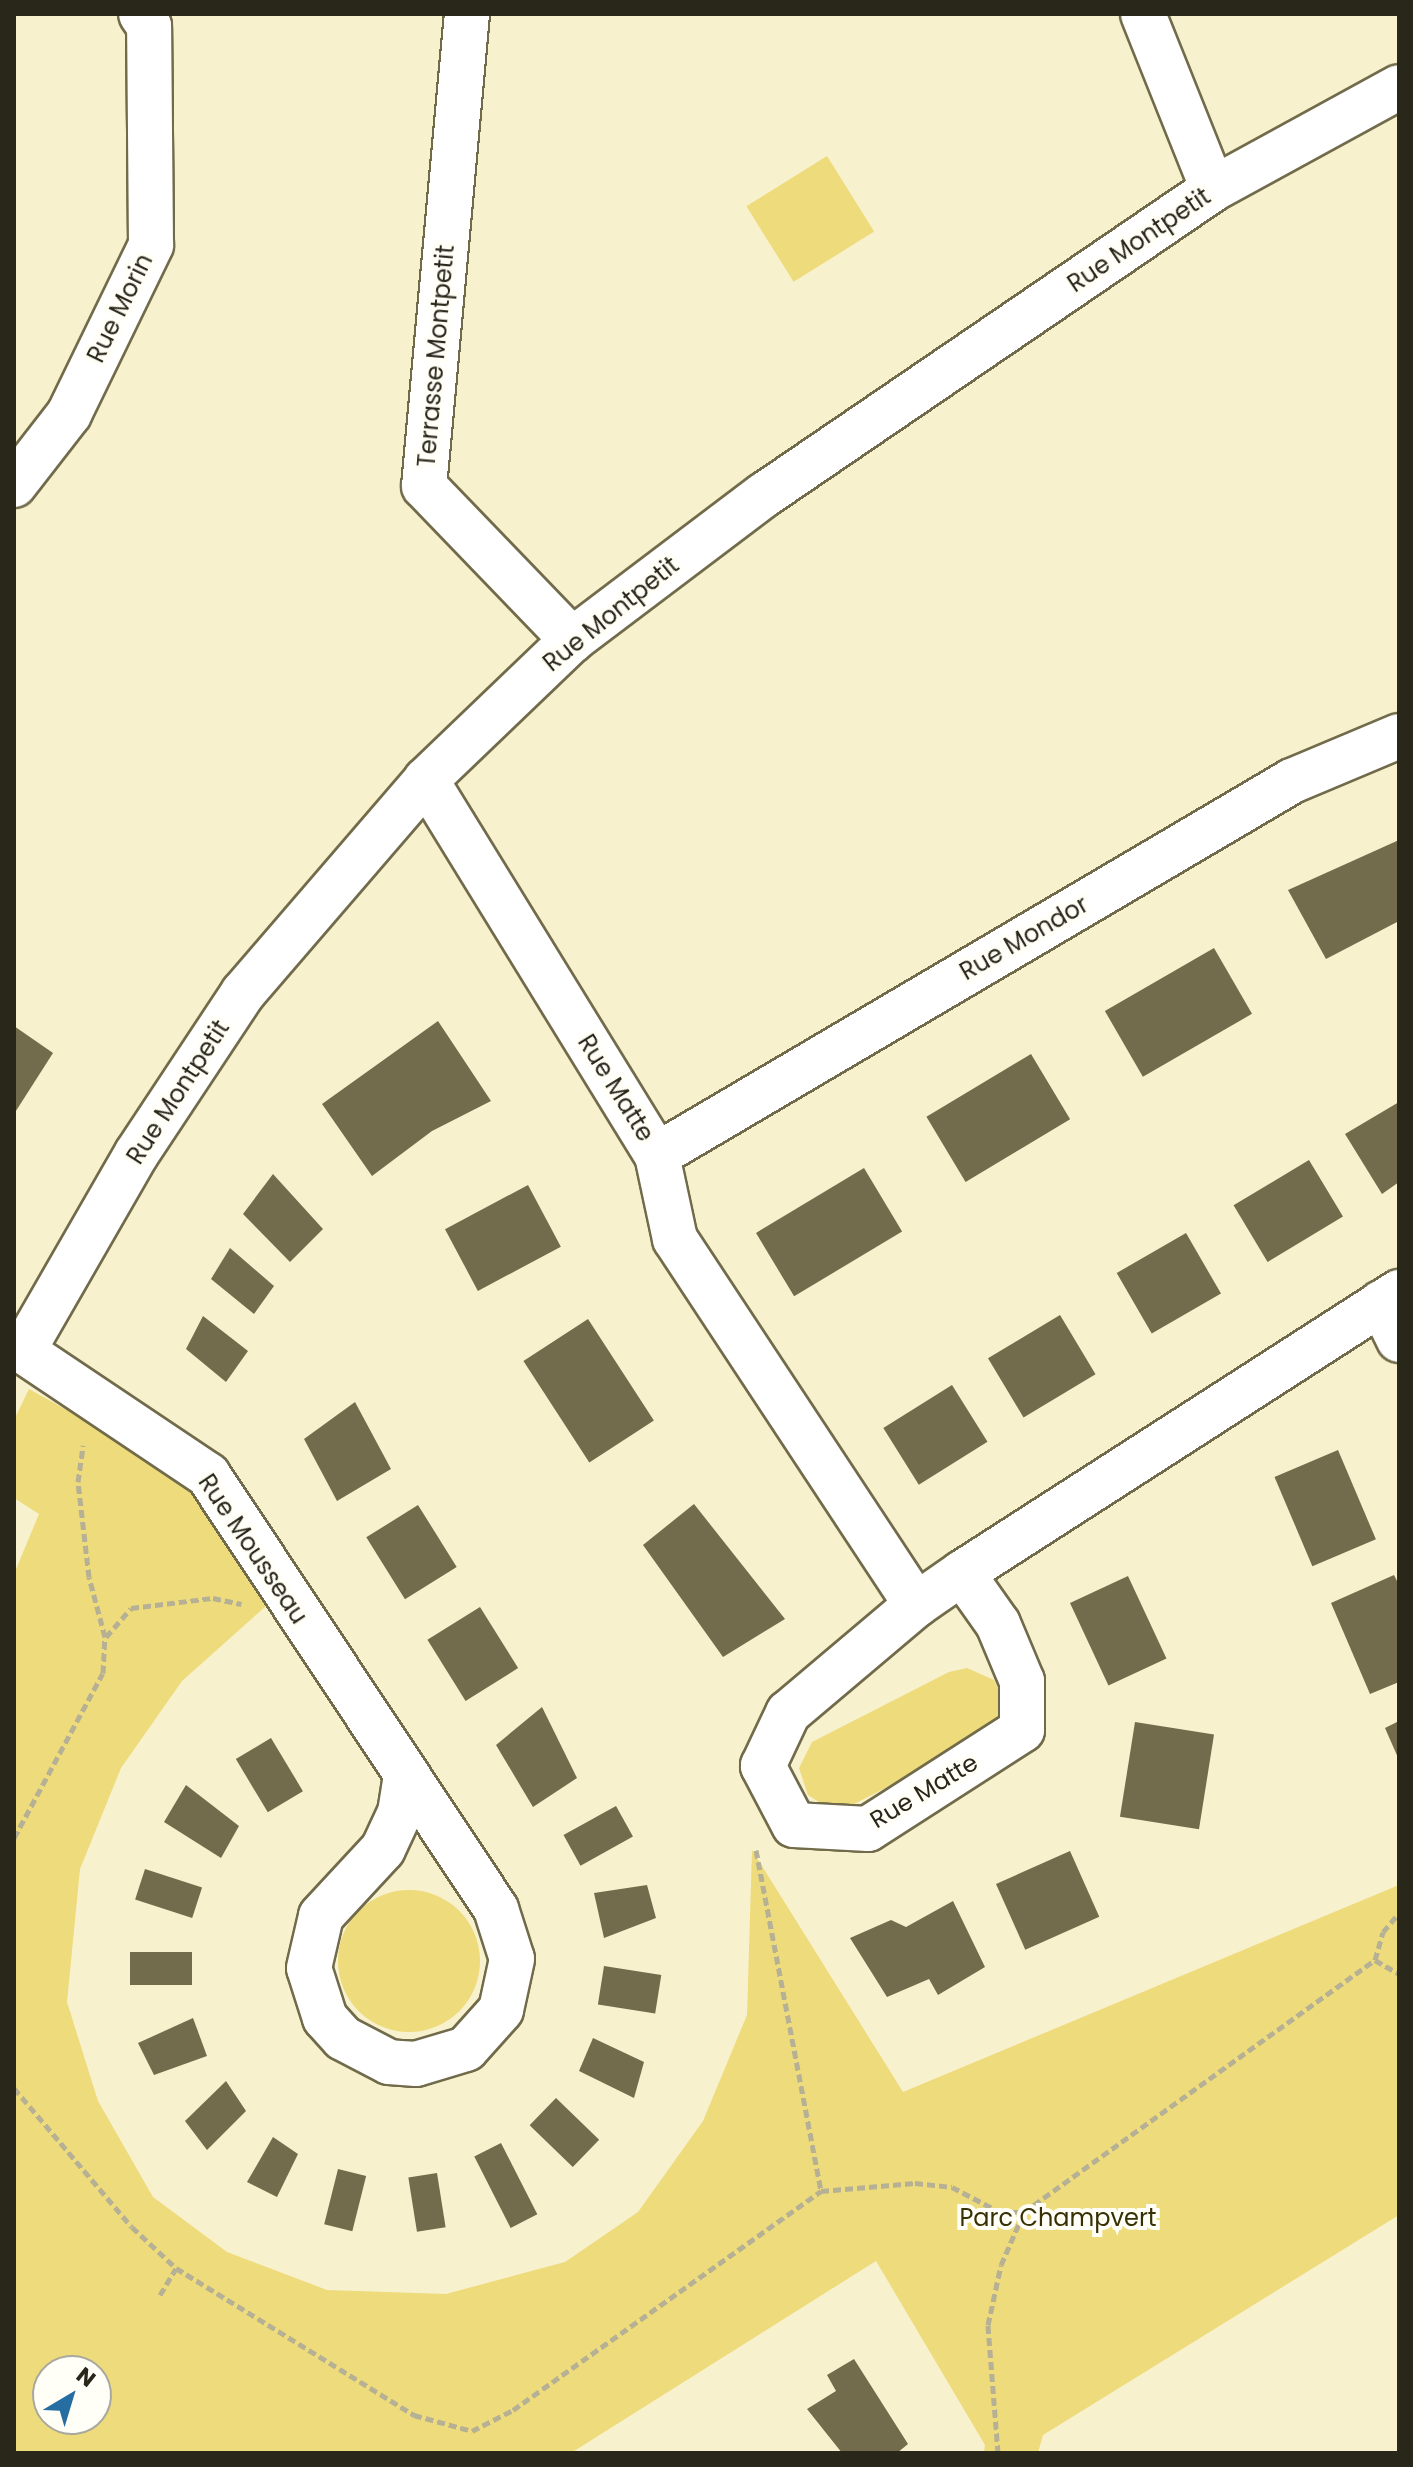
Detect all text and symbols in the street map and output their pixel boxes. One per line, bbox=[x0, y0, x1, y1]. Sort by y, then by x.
street label: Rue Montpetit bbox=[1062, 182, 1216, 298]
street label: Terrasse Montpetit bbox=[412, 244, 460, 468]
street label: Rue Morin bbox=[81, 249, 159, 367]
street label: Rue Montpetit bbox=[537, 551, 685, 677]
street label: Rue Mondor bbox=[955, 890, 1093, 986]
street label: Rue Montpetit bbox=[121, 1015, 235, 1169]
street label: Rue Matte bbox=[572, 1029, 660, 1147]
street label: Rue Mousseau bbox=[192, 1469, 314, 1629]
street label: Rue Matte bbox=[865, 1748, 983, 1834]
park label: Parc Champvert bbox=[959, 2204, 1157, 2232]
north arrow bbox=[32, 2355, 112, 2435]
text: N bbox=[70, 2360, 102, 2395]

